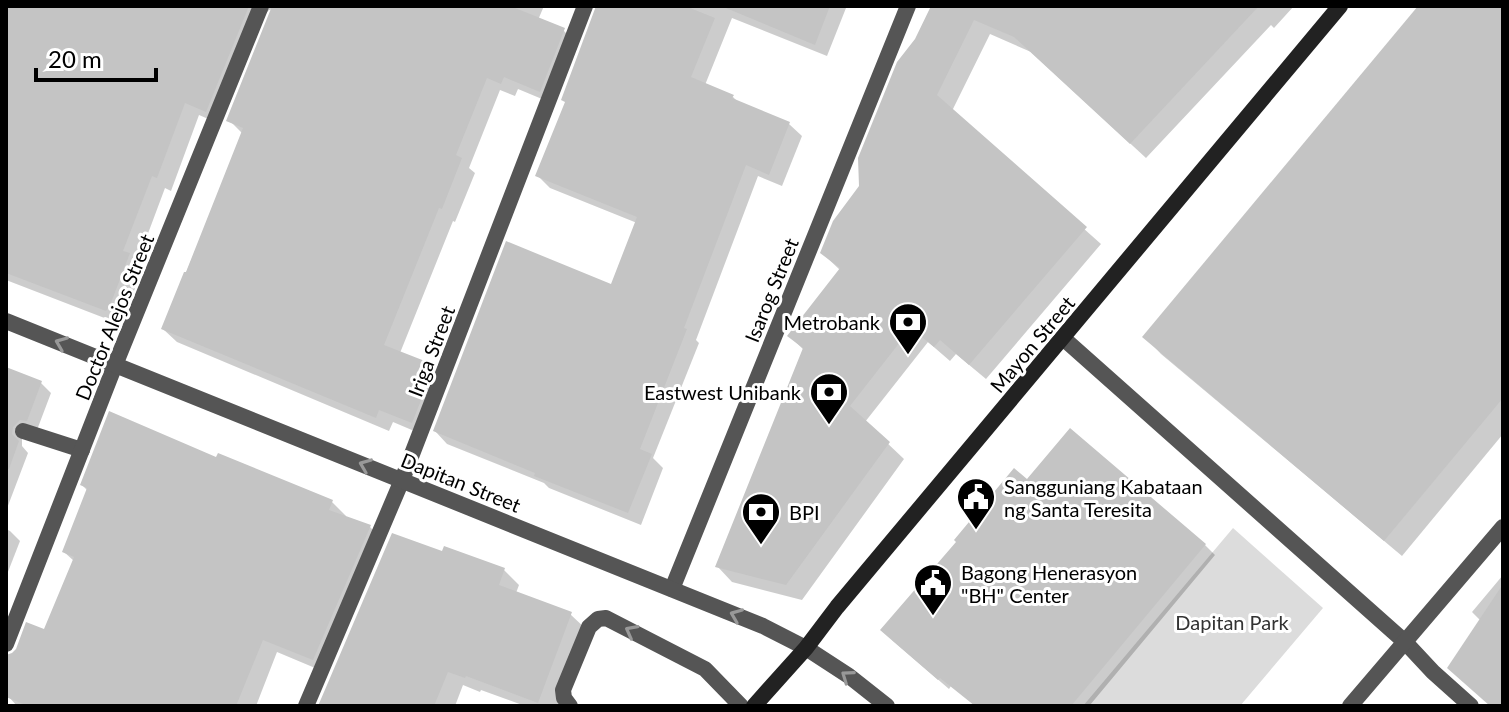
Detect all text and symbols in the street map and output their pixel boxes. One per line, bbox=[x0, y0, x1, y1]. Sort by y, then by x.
scale bar bbox=[36, 32, 156, 82]
text: 20 m bbox=[48, 44, 102, 73]
street label: Doctor Alejos Street bbox=[70, 230, 158, 404]
street label: Isarog Street bbox=[739, 234, 803, 346]
street label: Mayon Street bbox=[985, 291, 1079, 397]
bank icon: Metrobank bbox=[887, 301, 929, 356]
street label: Iriga Street bbox=[403, 302, 459, 400]
place label: Metrobank bbox=[783, 310, 881, 334]
one-way arrow bbox=[55, 336, 69, 353]
bank icon: Eastwest Unibank bbox=[808, 371, 850, 426]
place label: Eastwest Unibank bbox=[644, 380, 802, 404]
street label: Dapitan Street bbox=[398, 447, 524, 517]
one-way arrow bbox=[359, 458, 373, 475]
place label: Sangguniang Kabataan ng Santa Teresita bbox=[1004, 474, 1203, 521]
public building icon: Sangguniang Kabataan ng Santa Teresita bbox=[955, 476, 997, 531]
bank icon: BPI bbox=[740, 491, 782, 546]
place label: BPI bbox=[789, 500, 820, 524]
place label: Bagong Henerasyon "BH" Center bbox=[961, 560, 1137, 607]
public building icon: Bagong Henerasyon "BH" Center bbox=[912, 562, 954, 617]
one-way arrow bbox=[730, 608, 744, 625]
park label: Dapitan Park bbox=[1175, 610, 1290, 634]
one-way arrow bbox=[625, 625, 640, 640]
one-way arrow bbox=[842, 671, 856, 686]

